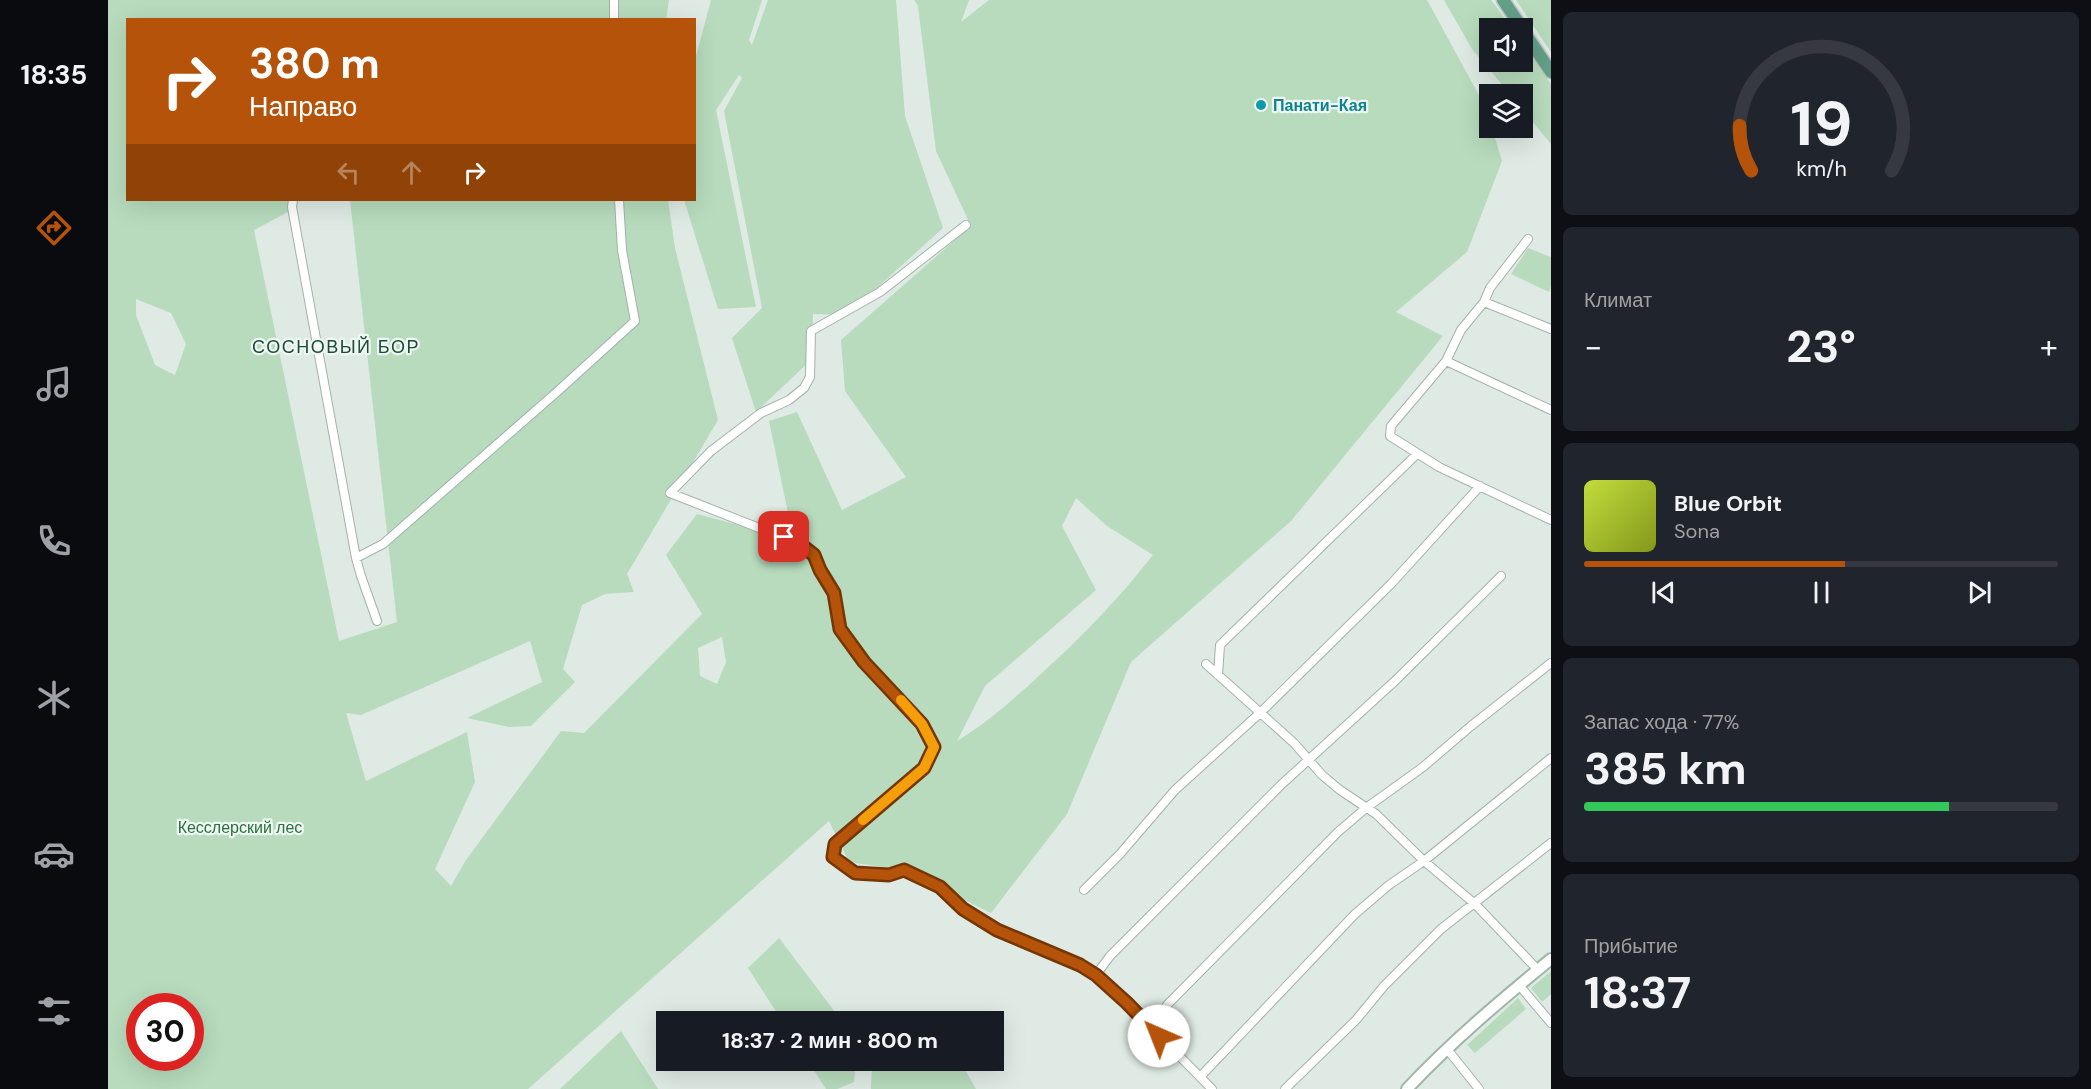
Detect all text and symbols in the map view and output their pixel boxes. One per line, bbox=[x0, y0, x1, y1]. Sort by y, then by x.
map controls bbox=[1479, 18, 1533, 138]
button: sound bbox=[1479, 18, 1533, 72]
text: 380 m bbox=[249, 36, 380, 91]
icon: right bbox=[150, 42, 228, 120]
text: 18:35 bbox=[21, 57, 87, 92]
text: 19 bbox=[1790, 83, 1852, 164]
button: layers bbox=[1479, 84, 1533, 138]
text: Направо bbox=[249, 89, 357, 124]
place label: Панати-Кая bbox=[1273, 95, 1367, 116]
marker: Панати-Кая bbox=[1254, 98, 1268, 112]
text: km/h bbox=[1796, 155, 1846, 183]
icon: left bbox=[332, 156, 365, 189]
icon: ahead bbox=[395, 156, 428, 189]
icon: right bbox=[458, 156, 491, 189]
icon: directions bbox=[33, 207, 75, 249]
text: Климат bbox=[1584, 287, 1652, 313]
text: 23° bbox=[1786, 317, 1856, 376]
text: − bbox=[1584, 325, 1602, 368]
text: + bbox=[2040, 325, 2058, 368]
district label: СОСНОВЫЙ БОР bbox=[252, 335, 420, 359]
icon: music bbox=[33, 363, 75, 405]
text: Blue Orbit bbox=[1674, 489, 1782, 518]
pin bbox=[758, 511, 809, 562]
text: Sona bbox=[1674, 518, 1720, 544]
icon: phone bbox=[33, 520, 75, 562]
icon: arrive bbox=[767, 520, 800, 553]
icon: previous bbox=[1647, 576, 1680, 609]
icon: pause bbox=[1805, 576, 1838, 609]
icon: next bbox=[1963, 576, 1996, 609]
icon: climate bbox=[33, 677, 75, 719]
text: Запас хода · 77% bbox=[1584, 709, 1739, 735]
text: 385 km bbox=[1584, 739, 1747, 798]
park label: Кесслерский лес bbox=[178, 817, 302, 838]
icon: car bbox=[33, 833, 75, 875]
text: Прибытие bbox=[1584, 933, 1678, 959]
text: 18:37 bbox=[1584, 963, 1691, 1022]
icon: filters bbox=[33, 990, 75, 1032]
speed limit sign: 30 bbox=[126, 993, 204, 1071]
position arrow bbox=[1127, 1004, 1191, 1068]
text: 18:37 · 2 мин · 800 m bbox=[722, 1026, 938, 1055]

